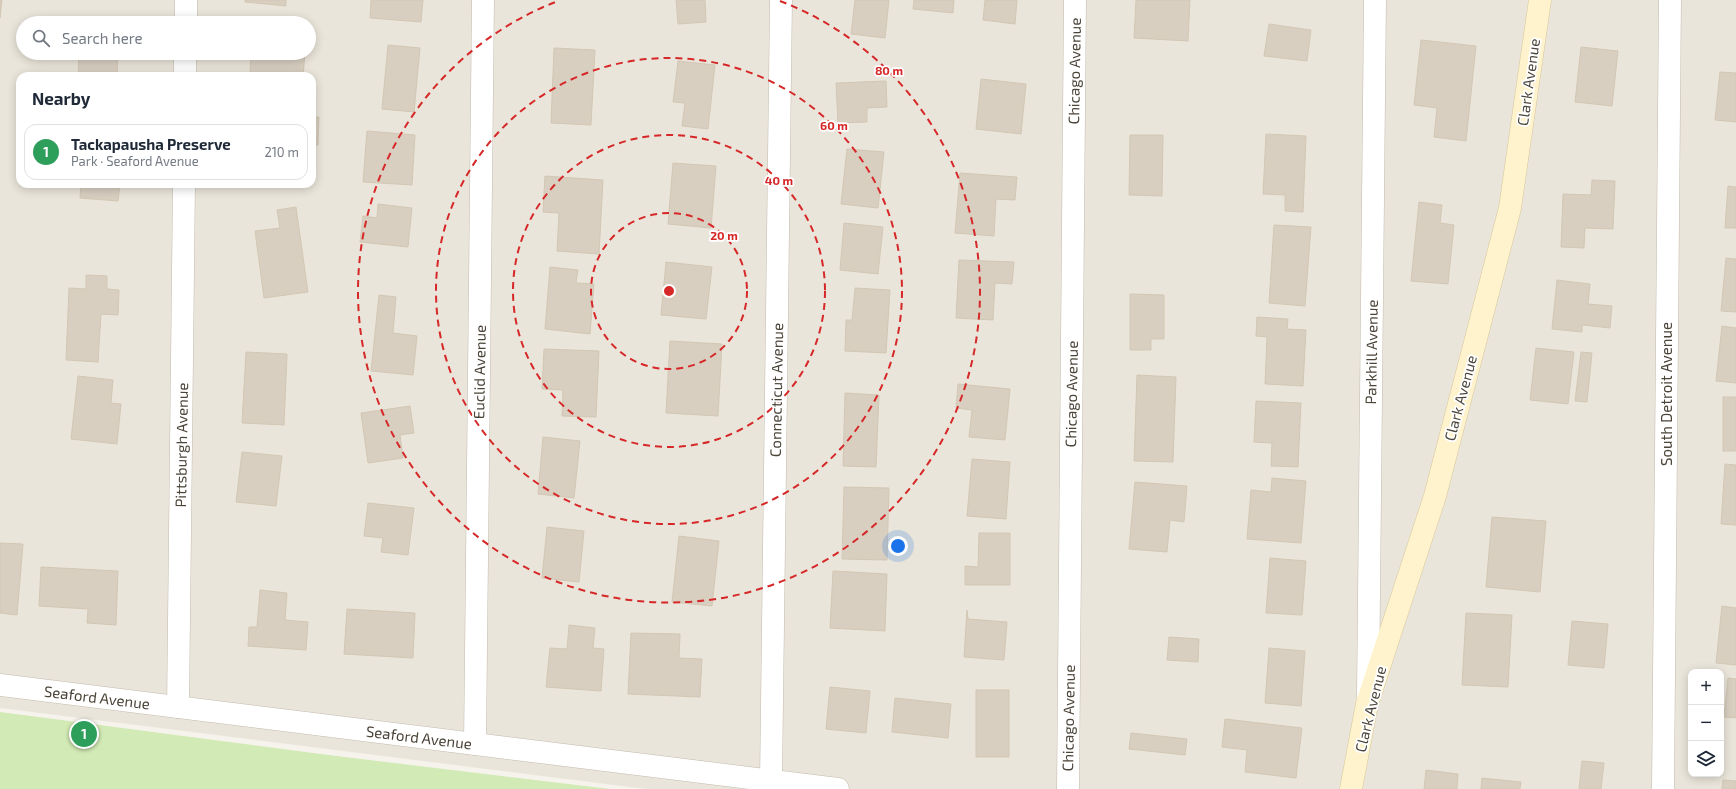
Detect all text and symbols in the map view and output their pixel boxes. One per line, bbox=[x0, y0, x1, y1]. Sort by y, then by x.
search box bbox=[16, 16, 316, 60]
street label: Chicago Avenue bbox=[1064, 18, 1084, 124]
icon: search bbox=[30, 27, 52, 49]
text: Search here bbox=[62, 29, 143, 47]
street label: Clark Avenue bbox=[1513, 37, 1543, 127]
text: 80 m bbox=[875, 63, 903, 77]
text: Nearby bbox=[32, 88, 90, 108]
text: 60 m bbox=[820, 118, 848, 132]
text: Tackapausha Preserve bbox=[71, 135, 231, 153]
text: 1 bbox=[43, 144, 49, 160]
text: 210 m bbox=[264, 144, 299, 160]
text: Park · Seaford Avenue bbox=[71, 153, 199, 169]
text: 40 m bbox=[765, 173, 793, 187]
text: 20 m bbox=[710, 228, 738, 242]
centre of rings bbox=[662, 284, 676, 298]
street label: Parkhill Avenue bbox=[1361, 299, 1381, 405]
street label: South Detroit Avenue bbox=[1657, 322, 1675, 466]
street label: Connecticut Avenue bbox=[766, 323, 786, 457]
street label: Euclid Avenue bbox=[469, 325, 489, 419]
street label: Chicago Avenue bbox=[1061, 341, 1081, 447]
street label: Clark Avenue bbox=[1440, 353, 1480, 443]
street label: Pittsburgh Avenue bbox=[171, 382, 191, 508]
your location bbox=[888, 536, 908, 556]
street label: Clark Avenue bbox=[1351, 664, 1389, 754]
street label: Chicago Avenue bbox=[1058, 665, 1078, 771]
map controls bbox=[1688, 669, 1724, 777]
button: + bbox=[1688, 669, 1724, 705]
street label: Seaford Avenue bbox=[43, 682, 151, 712]
button: − bbox=[1688, 705, 1724, 741]
pin: 1 bbox=[71, 719, 97, 749]
street label: Seaford Avenue bbox=[365, 722, 473, 752]
button: layers bbox=[1688, 741, 1724, 777]

